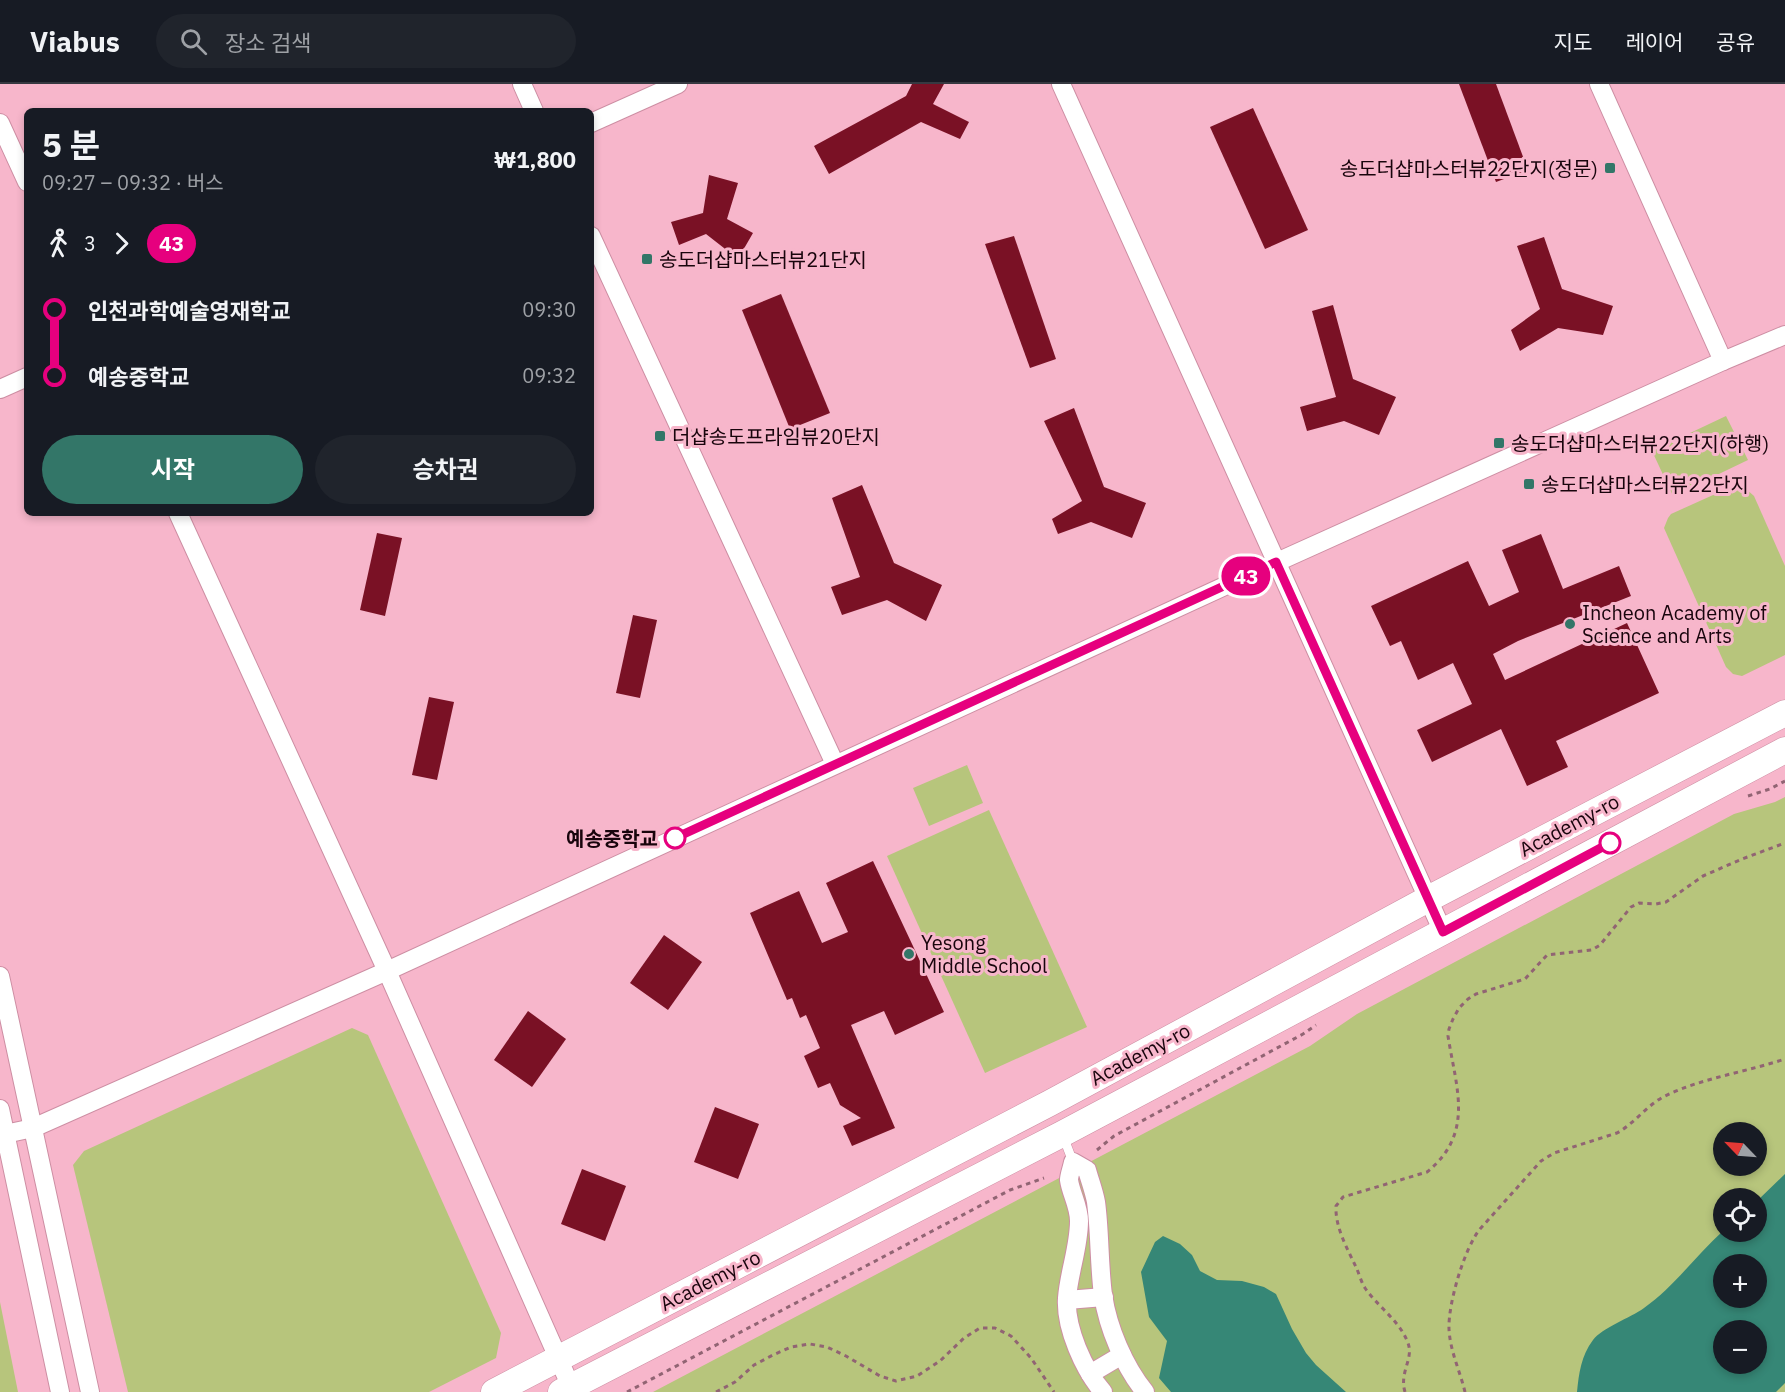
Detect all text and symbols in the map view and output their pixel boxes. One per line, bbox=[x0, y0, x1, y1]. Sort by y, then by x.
search box bbox=[156, 14, 576, 68]
text: Viabus bbox=[30, 23, 120, 60]
icon: search bbox=[177, 25, 210, 58]
text: 장소 검색 bbox=[225, 28, 311, 57]
text: 지도 bbox=[1554, 28, 1592, 56]
text: 레이어 bbox=[1625, 28, 1683, 56]
text: 공유 bbox=[1716, 28, 1755, 56]
text: 5 분 bbox=[42, 123, 100, 166]
text: ₩1,800 bbox=[494, 145, 576, 174]
place label: 송도더샵마스터뷰22단지(정문) bbox=[1340, 155, 1598, 182]
marker: 송도더샵마스터뷰22단지(정문) bbox=[1603, 161, 1617, 175]
text: 09:27 – 09:32 · 버스 bbox=[42, 169, 224, 196]
icon: walk bbox=[42, 227, 75, 260]
icon: forward bbox=[105, 227, 138, 260]
text: 43 bbox=[159, 229, 184, 257]
text: 3 bbox=[84, 230, 96, 257]
place label: 송도더샵마스터뷰21단지 bbox=[659, 246, 867, 273]
marker: 송도더샵마스터뷰21단지 bbox=[640, 252, 654, 266]
text: 인천과학예술영재학교 bbox=[88, 296, 290, 325]
text: 09:30 bbox=[522, 296, 576, 323]
text: 예송중학교 bbox=[88, 362, 189, 391]
text: 09:32 bbox=[522, 362, 576, 389]
place label: 더샵송도프라임뷰20단지 bbox=[672, 423, 880, 450]
marker: 더샵송도프라임뷰20단지 bbox=[653, 429, 667, 443]
place label: 송도더샵마스터뷰22단지(하행) bbox=[1511, 430, 1769, 457]
button: 시작 bbox=[42, 435, 303, 504]
button: 승차권 bbox=[315, 435, 576, 504]
marker: 송도더샵마스터뷰22단지(하행) bbox=[1492, 436, 1506, 450]
place label: 송도더샵마스터뷰22단지 bbox=[1541, 471, 1749, 498]
marker: 송도더샵마스터뷰22단지 bbox=[1522, 477, 1536, 491]
line badge: 43 bbox=[1219, 556, 1273, 596]
text: 43 bbox=[1233, 562, 1259, 590]
place label: Incheon Academy of Science and Arts bbox=[1582, 599, 1767, 649]
marker: Incheon Academy of Science and Arts bbox=[1563, 617, 1577, 631]
street label: Academy-ro bbox=[1514, 787, 1624, 863]
place label: 예송중학교 bbox=[566, 825, 658, 852]
marker: 예송중학교 bbox=[664, 827, 686, 849]
unlabelled marker bbox=[1599, 832, 1621, 854]
place label: Yesong Middle School bbox=[921, 929, 1047, 979]
marker: Yesong Middle School bbox=[902, 947, 916, 961]
street label: Academy-ro bbox=[1085, 1016, 1195, 1092]
north arrow bbox=[1713, 1122, 1767, 1176]
map controls bbox=[1713, 1122, 1767, 1374]
button: locate bbox=[1713, 1188, 1767, 1242]
street label: Academy-ro bbox=[655, 1243, 765, 1317]
button: + bbox=[1713, 1254, 1767, 1308]
button: − bbox=[1713, 1320, 1767, 1374]

